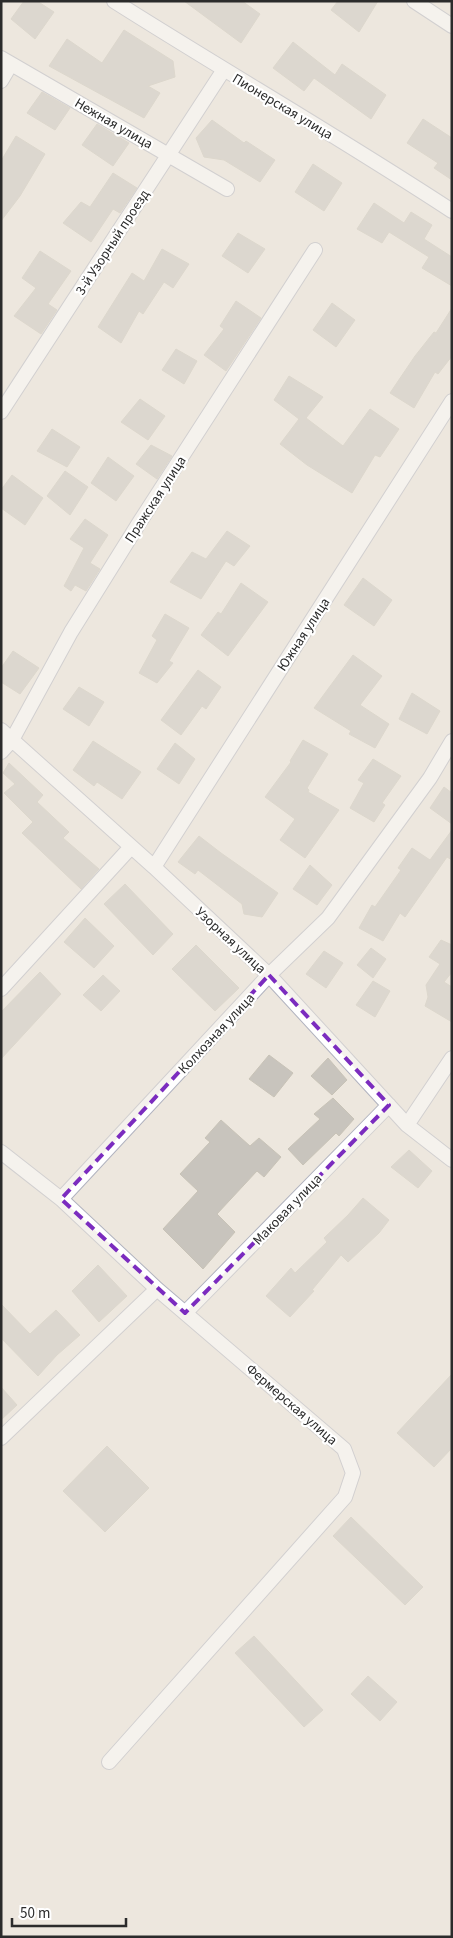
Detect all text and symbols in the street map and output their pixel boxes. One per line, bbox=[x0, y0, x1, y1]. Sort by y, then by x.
street label: Пионерская улица bbox=[228, 69, 337, 145]
street label: Нежная улица bbox=[71, 93, 156, 154]
street label: 3-й Узорный проезд bbox=[71, 185, 155, 299]
street label: Пражская улица bbox=[120, 452, 191, 547]
street label: Южная улица bbox=[273, 594, 335, 675]
street label: Узорная улица bbox=[191, 903, 270, 979]
street label: Колхозная улица bbox=[174, 989, 260, 1079]
street label: Маковая улица bbox=[248, 1170, 327, 1250]
street label: Фермерская улица bbox=[241, 1359, 341, 1450]
scale bar bbox=[12, 1896, 126, 1928]
text: 50 m bbox=[20, 1903, 50, 1924]

